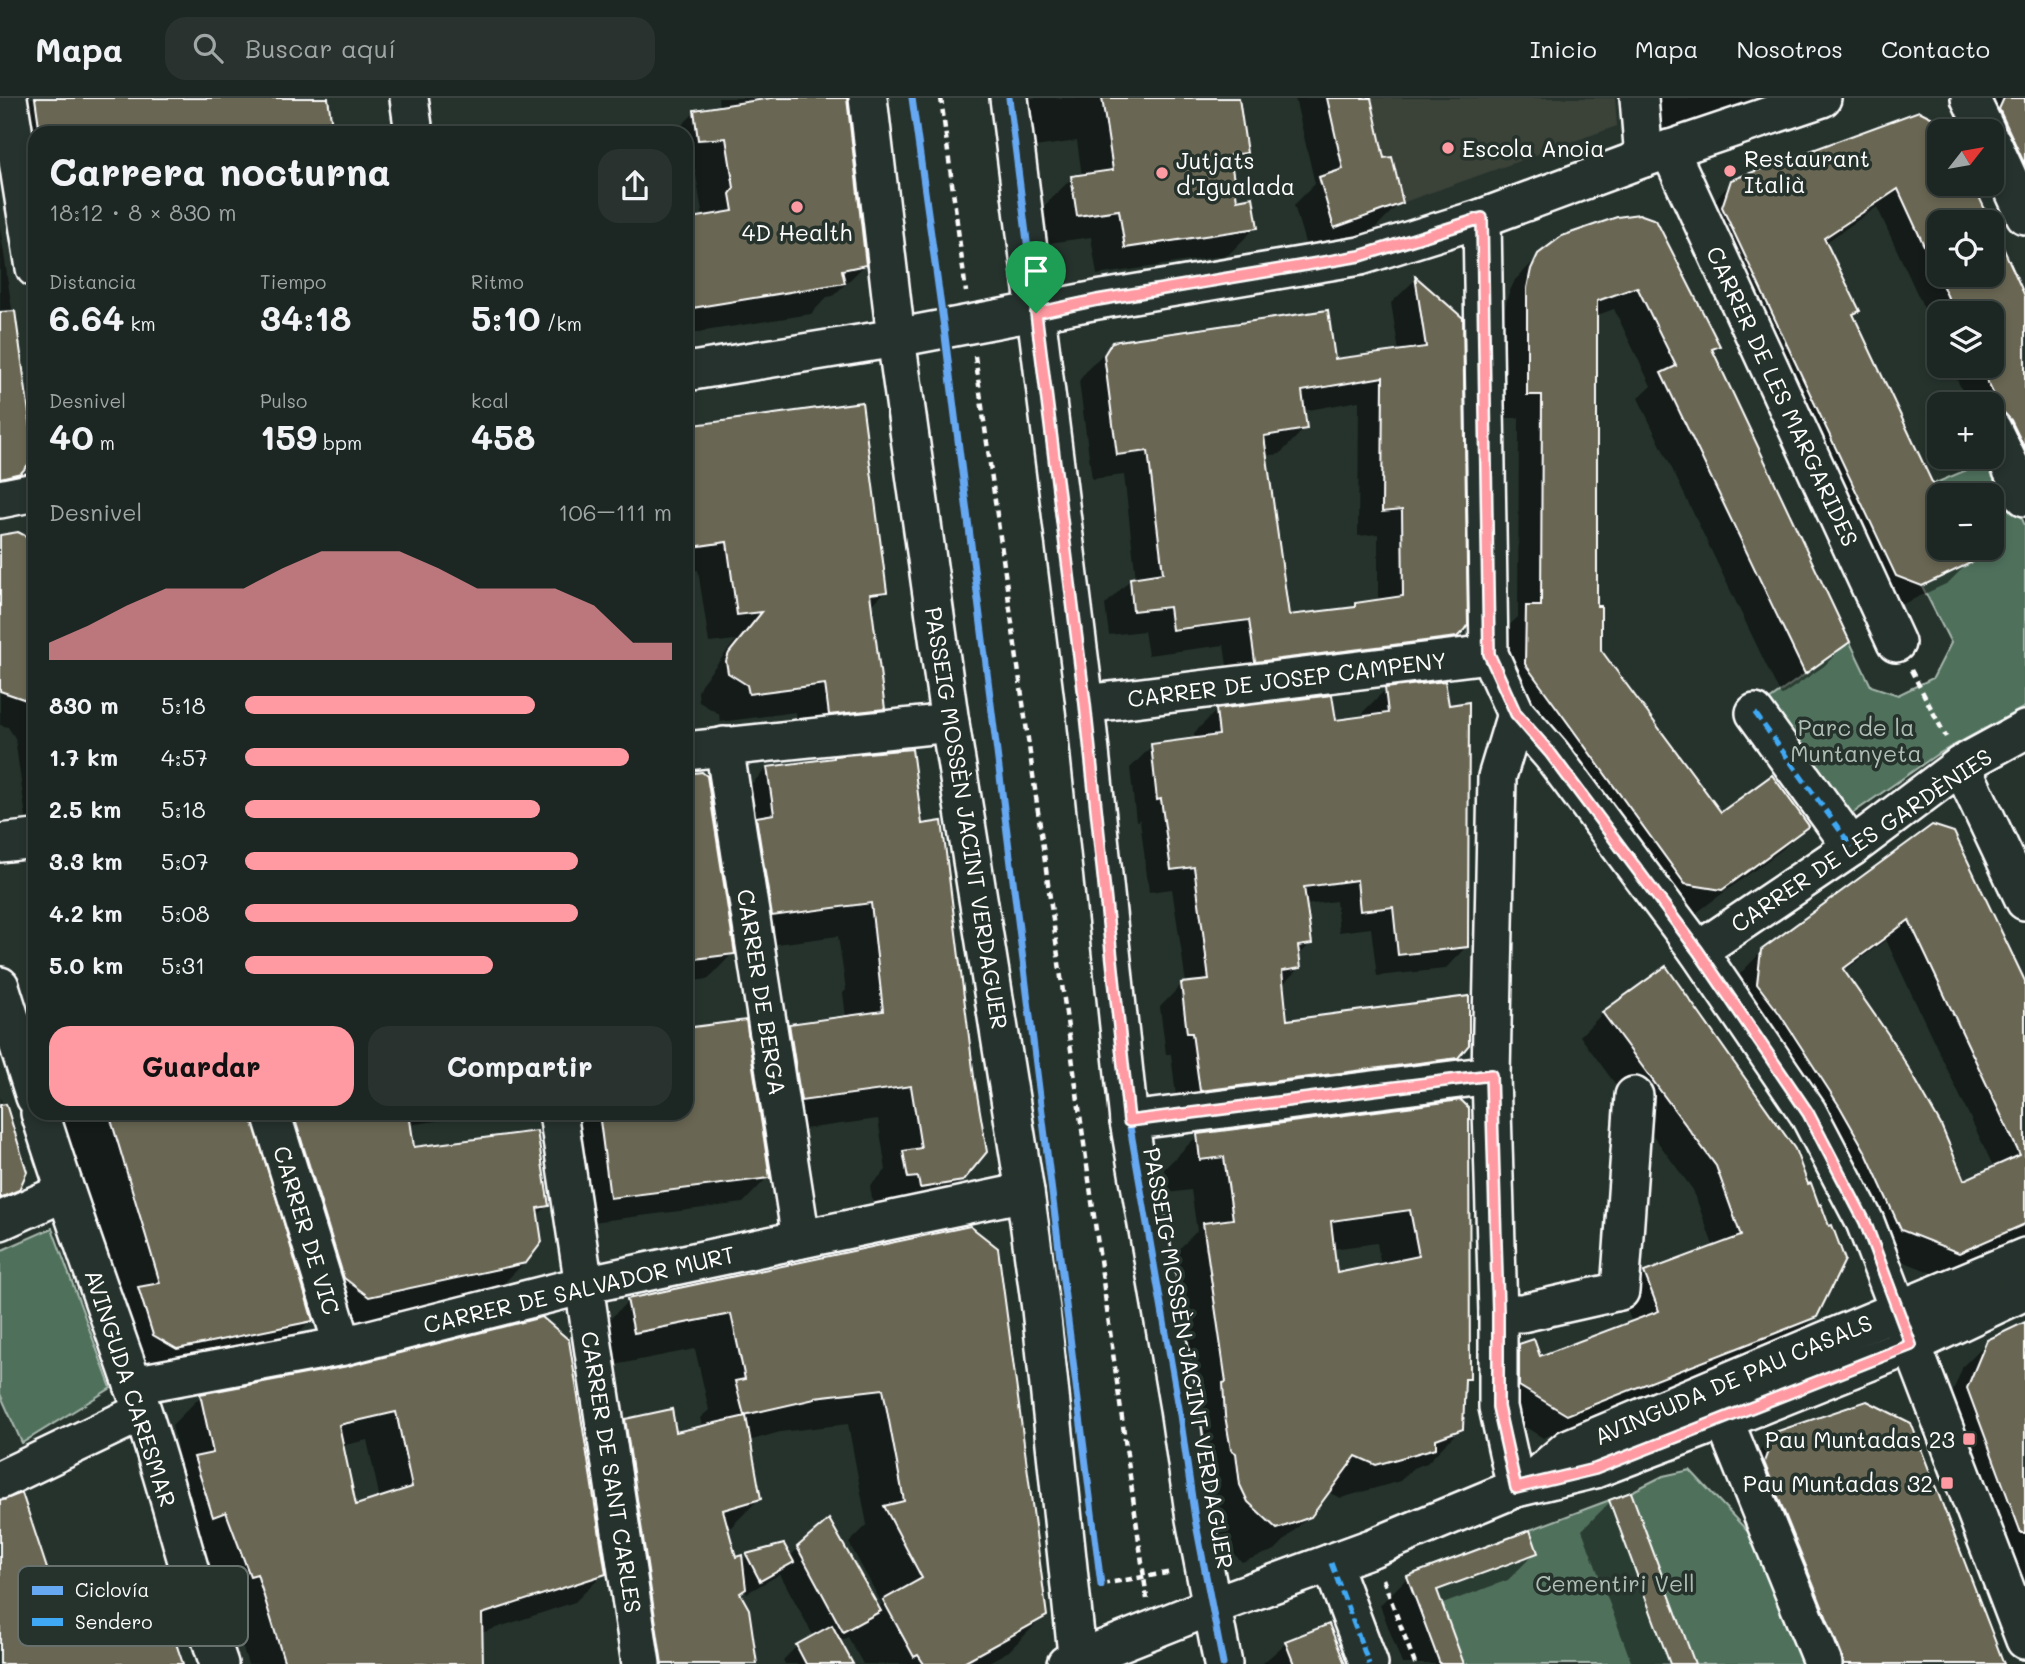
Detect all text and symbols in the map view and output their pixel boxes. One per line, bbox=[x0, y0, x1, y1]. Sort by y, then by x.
search box bbox=[165, 17, 655, 80]
text: Mapa bbox=[35, 27, 123, 70]
icon: search bbox=[189, 29, 227, 67]
text: Buscar aquí bbox=[245, 31, 396, 65]
text: Inicio bbox=[1530, 33, 1597, 64]
text: Mapa bbox=[1635, 33, 1699, 64]
text: Nosotros bbox=[1737, 33, 1843, 64]
text: Contacto bbox=[1881, 33, 1990, 64]
north arrow bbox=[1927, 119, 2004, 196]
map controls bbox=[1927, 119, 2004, 560]
place label: Escola Anoia bbox=[1462, 133, 1605, 163]
marker: Escola Anoia bbox=[1440, 140, 1456, 156]
place label: Restaurant Italià bbox=[1744, 143, 1870, 199]
place label: Jutjats d'Igualada bbox=[1176, 145, 1295, 201]
text: Carrera nocturna bbox=[49, 146, 391, 196]
button: share bbox=[598, 149, 672, 223]
marker: Restaurant Italià bbox=[1722, 163, 1738, 179]
marker: Jutjats d'Igualada bbox=[1154, 165, 1170, 181]
text: 18:12 · 8 × 830 m bbox=[49, 197, 237, 227]
marker: 4D Health bbox=[789, 199, 805, 215]
button: locate bbox=[1927, 210, 2004, 287]
place label: 4D Health bbox=[742, 217, 852, 247]
pin bbox=[1006, 241, 1066, 313]
street label: CARRER DE LES MARGARIDES bbox=[1700, 241, 1866, 551]
icon: arrive bbox=[1017, 252, 1055, 290]
text: Distancia bbox=[49, 269, 137, 294]
text: Tiempo bbox=[260, 269, 326, 294]
text: Ritmo bbox=[471, 269, 524, 294]
text: 6.64 bbox=[49, 294, 124, 340]
text: 34:18 bbox=[260, 294, 352, 340]
text: 5:10 bbox=[471, 294, 541, 340]
button: layers bbox=[1927, 301, 2004, 378]
text: km bbox=[124, 311, 156, 336]
text: /km bbox=[541, 311, 582, 336]
text: Desnivel bbox=[49, 388, 126, 413]
text: Pulso bbox=[260, 388, 307, 413]
text: kcal bbox=[471, 388, 509, 413]
button: + bbox=[1927, 392, 2004, 469]
text: 40 bbox=[49, 413, 94, 459]
text: 159 bbox=[260, 413, 317, 459]
text: 458 bbox=[471, 413, 535, 459]
text: m bbox=[94, 430, 115, 455]
text: bpm bbox=[317, 430, 362, 455]
button: − bbox=[1927, 483, 2004, 560]
text: Desnivel bbox=[49, 497, 142, 527]
text: 106–111 m bbox=[558, 497, 672, 527]
street label: PASSEIG MOSSÈN JACINT VERDAGUER bbox=[919, 605, 1015, 1031]
street label: CARRER DE JOSEP CAMPENY bbox=[1125, 645, 1449, 713]
text: 830 m bbox=[49, 690, 118, 720]
text: 5:18 bbox=[161, 690, 206, 720]
park label: Parc de la Muntanyeta bbox=[1790, 712, 1922, 768]
street label: CARRER DE LES GARDÈNIES bbox=[1725, 741, 1997, 939]
text: 1.7 km bbox=[49, 742, 118, 772]
text: 4:57 bbox=[161, 742, 208, 772]
text: 2.5 km bbox=[49, 794, 121, 824]
text: 5:18 bbox=[161, 794, 206, 824]
text: 3.3 km bbox=[49, 846, 123, 876]
text: 5:07 bbox=[161, 846, 209, 876]
street label: CARRER DE BERGA bbox=[731, 887, 793, 1097]
text: 4.2 km bbox=[49, 898, 122, 928]
text: 5:08 bbox=[161, 898, 210, 928]
text: 5.0 km bbox=[49, 950, 123, 980]
text: 5:31 bbox=[161, 950, 205, 980]
button: Guardar bbox=[49, 1026, 354, 1106]
button: Compartir bbox=[368, 1026, 672, 1106]
street label: CARRER DE VIC bbox=[267, 1142, 347, 1318]
street label: PASSEIG MOSSÈN JACINT VERDAGUER bbox=[1137, 1145, 1241, 1571]
street label: CARRER DE SALVADOR MURT bbox=[420, 1239, 738, 1339]
street label: AVINGUDA CARESMAR bbox=[78, 1265, 184, 1511]
street label: AVINGUDA DE PAU CASALS bbox=[1589, 1307, 1877, 1451]
street label: CARRER DE SANT CARLES bbox=[575, 1329, 649, 1615]
place label: Pau Muntadas 23 bbox=[1765, 1424, 1955, 1454]
marker: Pau Muntadas 23 bbox=[1961, 1431, 1977, 1447]
place label: Pau Muntadas 32 bbox=[1743, 1468, 1933, 1498]
marker: Pau Muntadas 32 bbox=[1939, 1475, 1955, 1491]
legend bbox=[18, 1566, 248, 1646]
park label: Cementiri Vell bbox=[1535, 1568, 1695, 1598]
text: Ciclovía bbox=[75, 1577, 149, 1602]
text: Sendero bbox=[75, 1609, 153, 1634]

